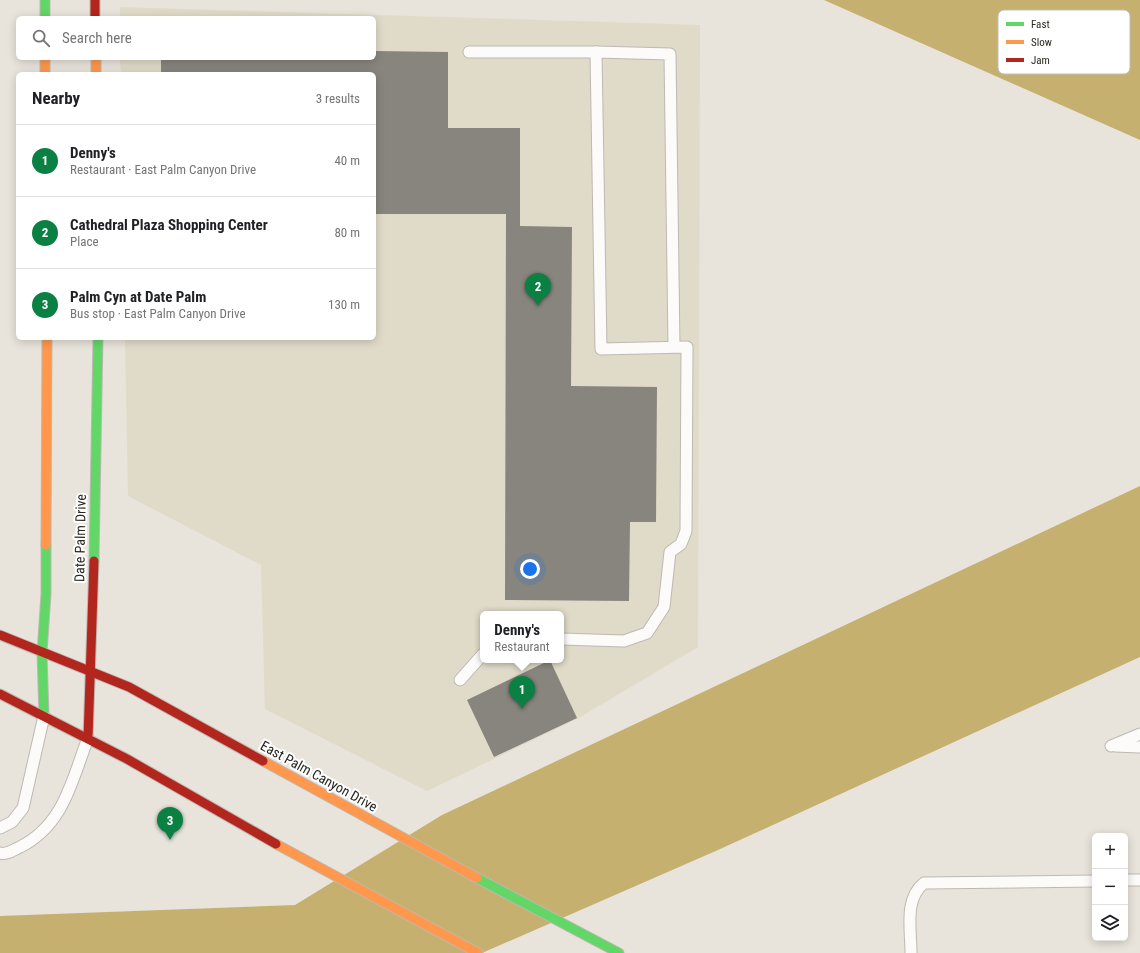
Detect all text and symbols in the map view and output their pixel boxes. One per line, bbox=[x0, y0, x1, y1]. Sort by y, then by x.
legend bbox=[998, 10, 1130, 74]
search box bbox=[16, 16, 376, 60]
text: Fast bbox=[1031, 18, 1050, 31]
icon: search bbox=[30, 27, 52, 49]
text: Search here bbox=[62, 29, 132, 47]
text: Slow bbox=[1031, 36, 1052, 49]
text: Jam bbox=[1031, 54, 1050, 67]
text: Nearby bbox=[32, 88, 80, 108]
text: 3 results bbox=[316, 91, 360, 106]
text: Denny's bbox=[70, 144, 116, 162]
text: 1 bbox=[42, 153, 48, 168]
text: 40 m bbox=[334, 153, 360, 168]
text: Restaurant · East Palm Canyon Drive bbox=[70, 162, 256, 177]
text: Cathedral Plaza Shopping Center bbox=[70, 216, 268, 234]
text: 2 bbox=[42, 225, 48, 240]
text: 80 m bbox=[334, 225, 360, 240]
text: Place bbox=[70, 234, 99, 249]
pin: 2 bbox=[525, 273, 551, 306]
text: Palm Cyn at Date Palm bbox=[70, 288, 206, 306]
text: 3 bbox=[42, 297, 48, 312]
text: 130 m bbox=[328, 297, 360, 312]
text: Bus stop · East Palm Canyon Drive bbox=[70, 306, 246, 321]
street label: Date Palm Drive bbox=[71, 493, 89, 582]
your location bbox=[520, 559, 540, 579]
popup bbox=[480, 611, 564, 663]
text: Denny's bbox=[494, 621, 540, 639]
text: Restaurant bbox=[494, 639, 550, 654]
pin: 1 bbox=[509, 676, 535, 709]
street label: East Palm Canyon Drive bbox=[258, 737, 380, 815]
pin: 3 bbox=[157, 807, 183, 840]
map controls bbox=[1092, 833, 1128, 941]
button: + bbox=[1092, 833, 1128, 869]
button: − bbox=[1092, 869, 1128, 905]
button: layers bbox=[1092, 905, 1128, 941]

